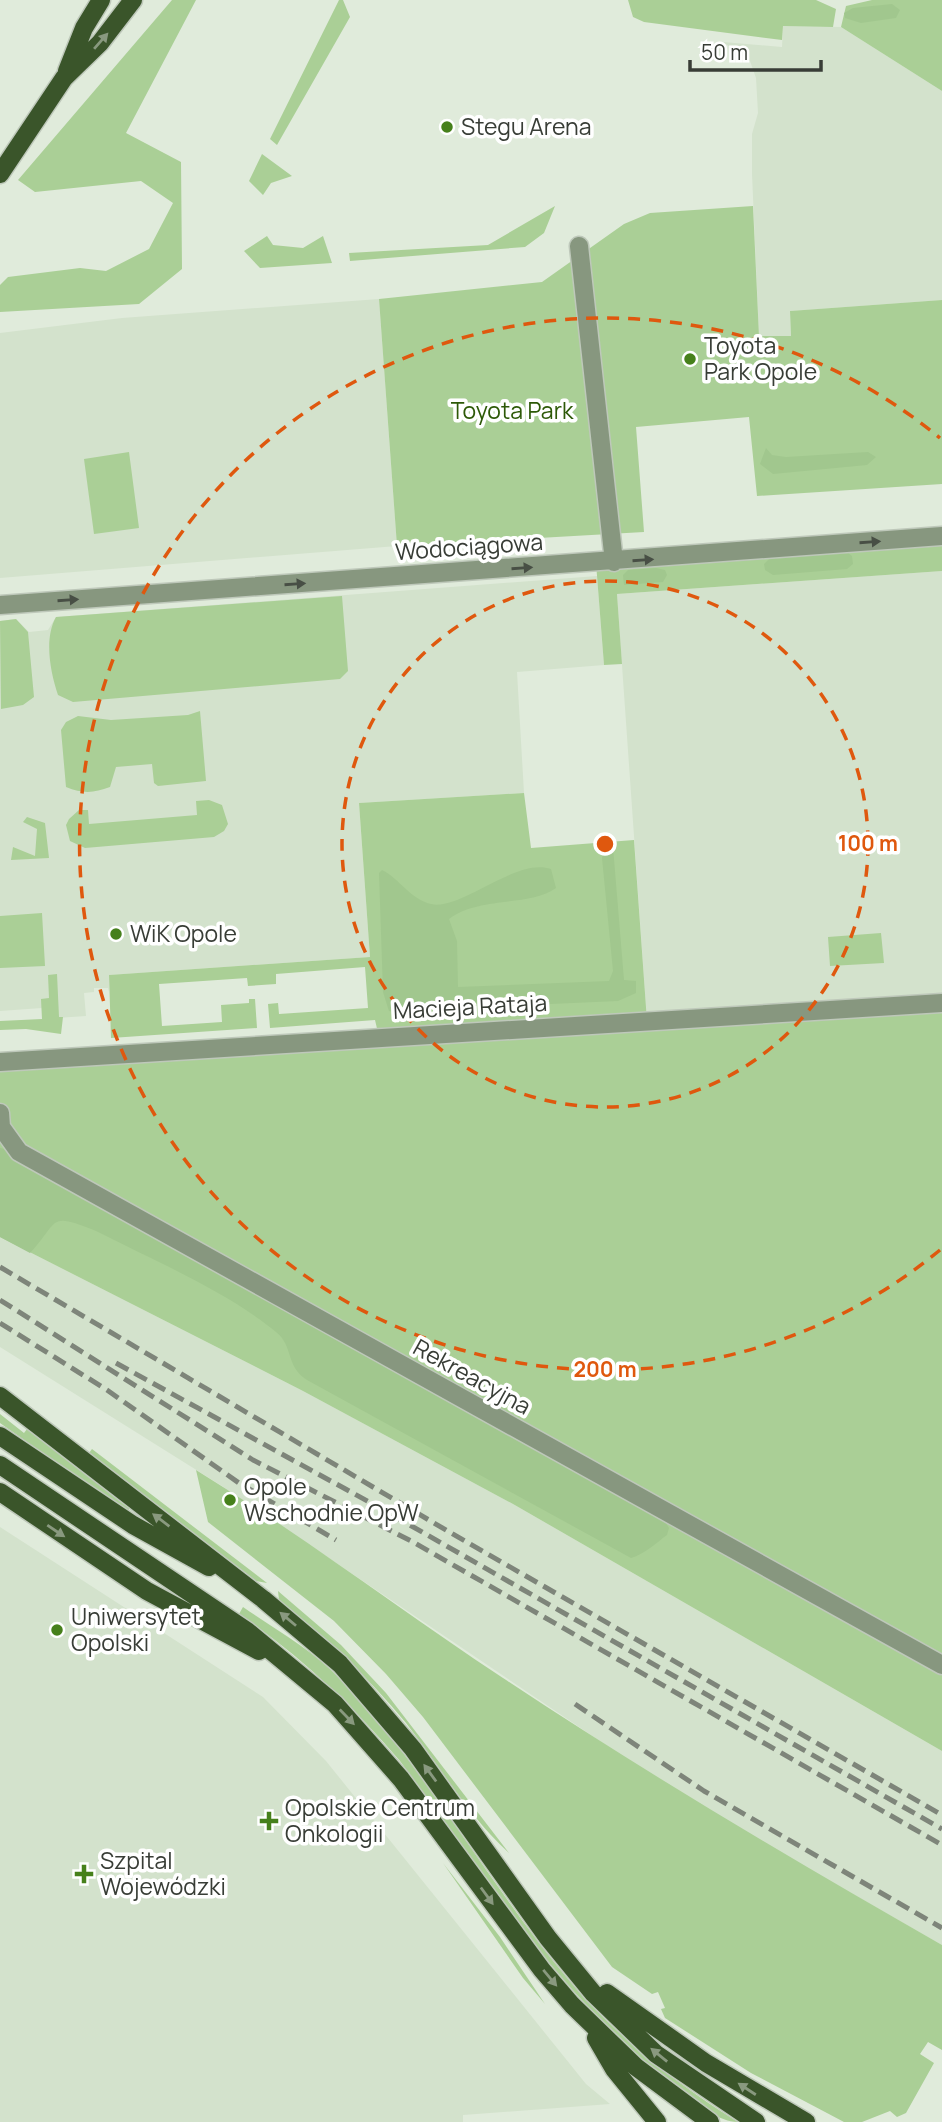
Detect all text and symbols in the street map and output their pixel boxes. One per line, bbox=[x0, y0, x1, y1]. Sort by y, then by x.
scale bar bbox=[690, 28, 821, 72]
one-way arrow bbox=[93, 32, 109, 50]
text: 50 m bbox=[701, 38, 748, 66]
place label: Stegu Arena bbox=[461, 110, 591, 142]
marker: Stegu Arena bbox=[439, 119, 455, 135]
place label: Toyota Park Opole bbox=[704, 329, 817, 387]
marker: Toyota Park Opole bbox=[682, 351, 698, 367]
park label: Toyota Park bbox=[451, 394, 574, 426]
street label: Wodociągowa bbox=[394, 525, 544, 567]
one-way arrow bbox=[859, 536, 881, 547]
one-way arrow bbox=[632, 554, 654, 565]
one-way arrow bbox=[511, 562, 533, 573]
one-way arrow bbox=[284, 578, 306, 589]
one-way arrow bbox=[57, 594, 79, 605]
text: 100 m bbox=[838, 829, 898, 857]
centre of rings bbox=[593, 832, 617, 856]
place label: WiK Opole bbox=[130, 917, 237, 949]
marker: WiK Opole bbox=[108, 926, 124, 942]
street label: Macieja Rataja bbox=[392, 986, 548, 1026]
street label: Rekreacyjna bbox=[408, 1331, 537, 1422]
text: 200 m bbox=[573, 1355, 637, 1383]
place label: Opole Wschodnie OpW bbox=[244, 1470, 419, 1528]
marker: Opole Wschodnie OpW bbox=[222, 1492, 238, 1508]
one-way arrow bbox=[152, 1514, 170, 1528]
one-way arrow bbox=[47, 1524, 65, 1538]
place label: Uniwersytet Opolski bbox=[71, 1600, 201, 1658]
one-way arrow bbox=[280, 1612, 297, 1627]
marker: Uniwersytet Opolski bbox=[49, 1622, 65, 1638]
one-way arrow bbox=[339, 1708, 355, 1725]
one-way arrow bbox=[424, 1764, 438, 1782]
place label: Opolskie Centrum Onkologii bbox=[285, 1791, 475, 1849]
marker: Opolskie Centrum Onkologii bbox=[259, 1811, 279, 1831]
place label: Szpital Wojewódzki bbox=[100, 1844, 226, 1902]
marker: Szpital Wojewódzki bbox=[74, 1864, 94, 1884]
one-way arrow bbox=[480, 1887, 494, 1905]
one-way arrow bbox=[542, 1970, 557, 1987]
one-way arrow bbox=[651, 2048, 669, 2063]
one-way arrow bbox=[737, 2082, 756, 2095]

